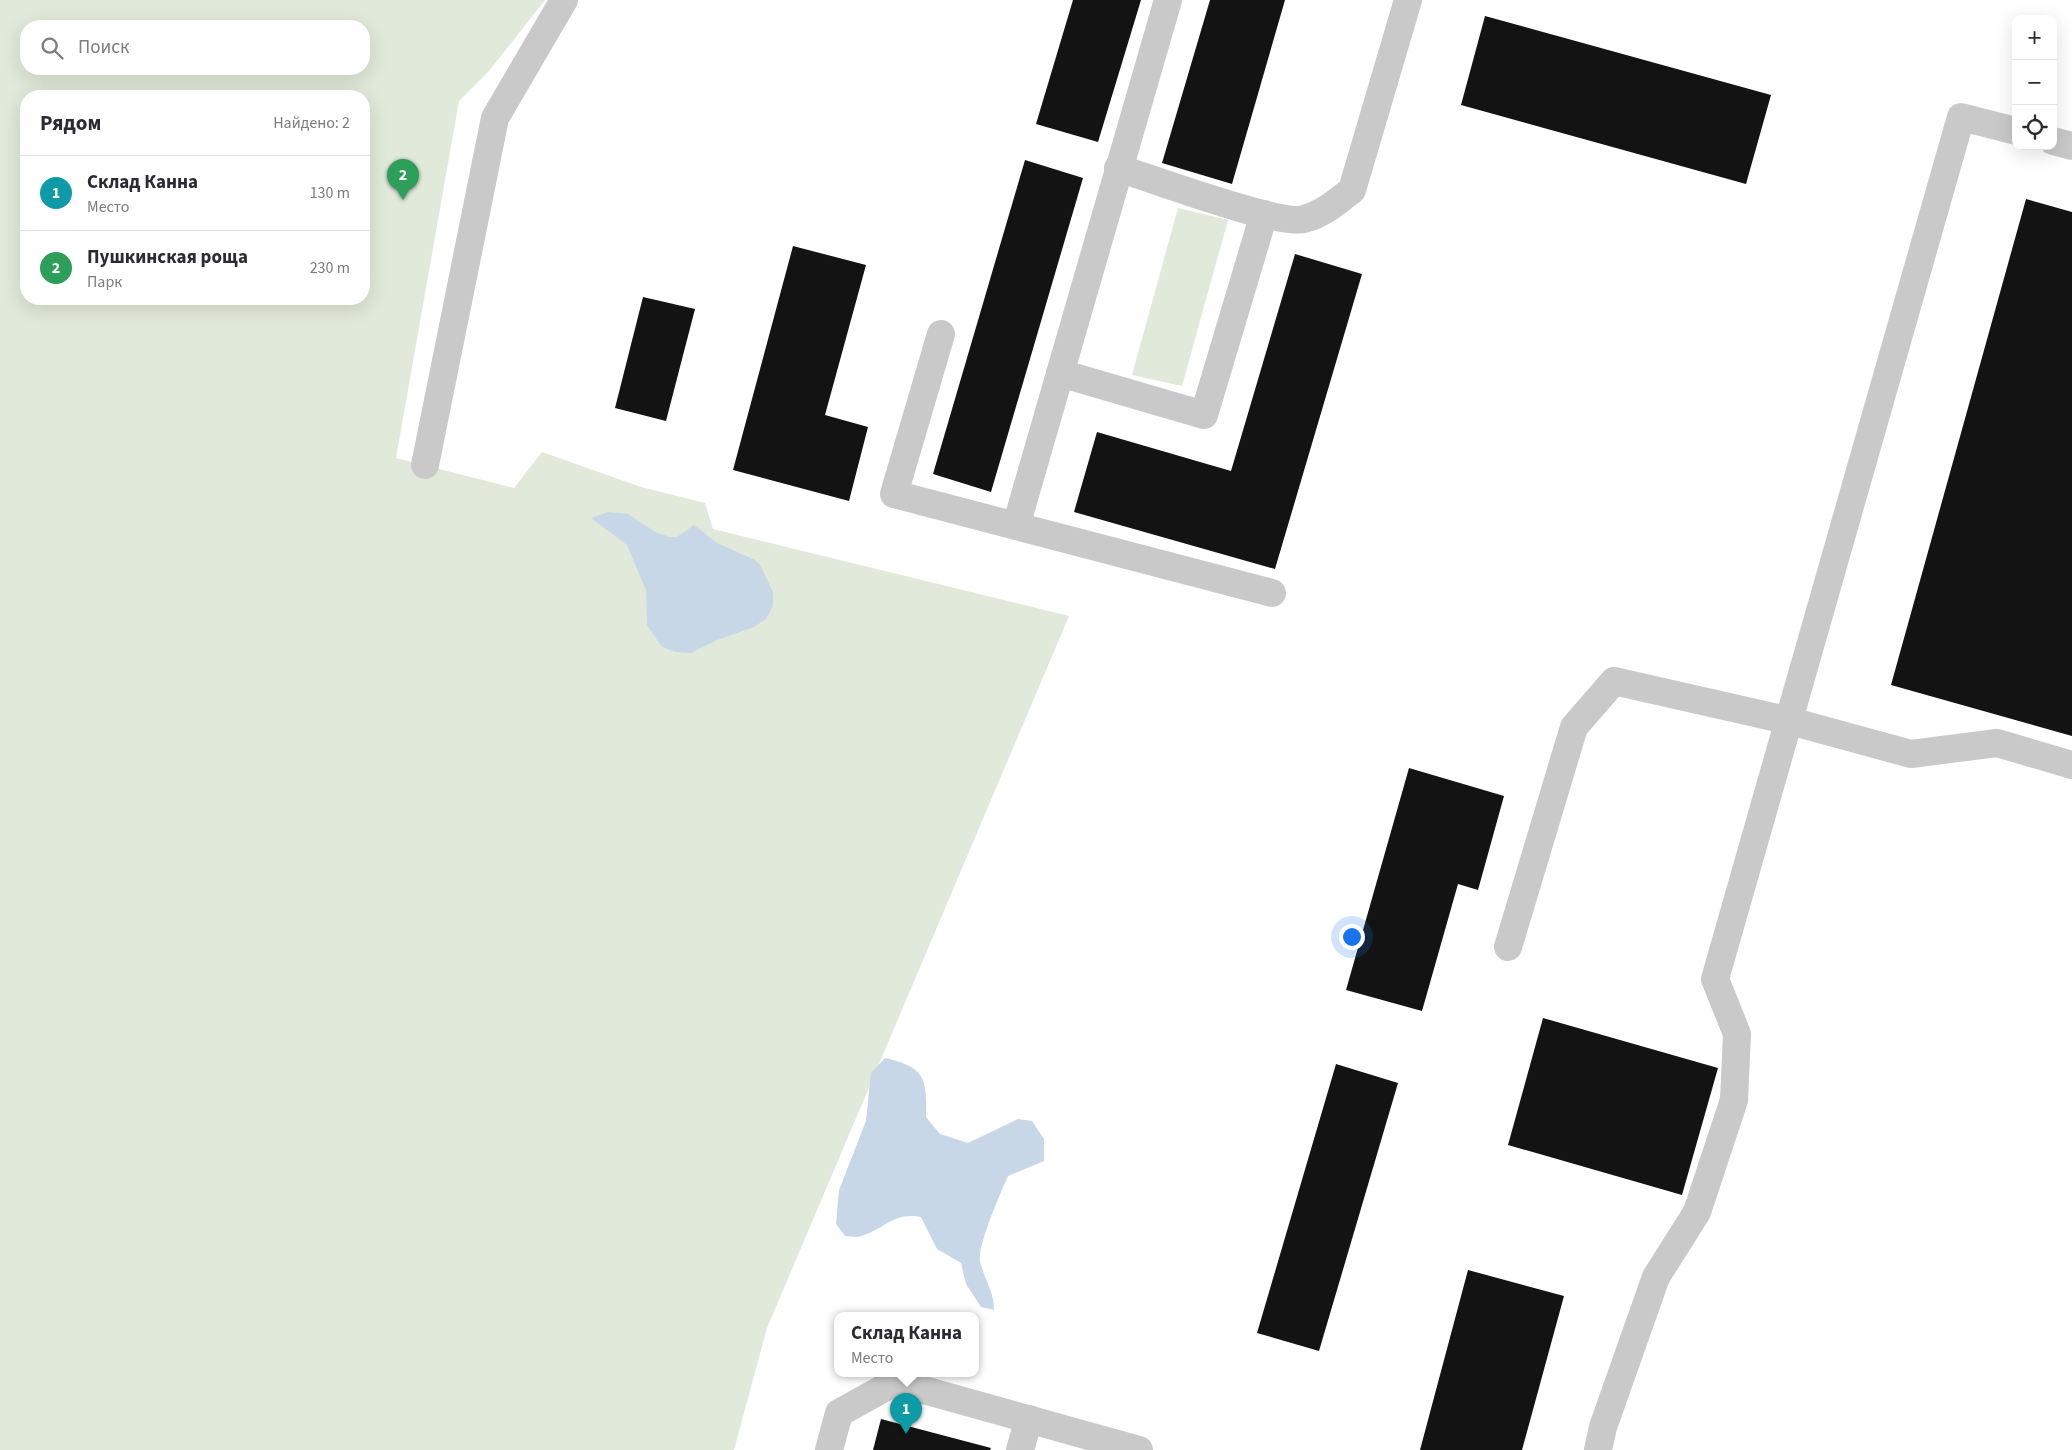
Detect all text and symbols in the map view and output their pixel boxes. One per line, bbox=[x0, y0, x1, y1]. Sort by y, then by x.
map controls bbox=[2012, 15, 2057, 150]
button: + bbox=[2012, 15, 2057, 60]
search box bbox=[20, 20, 370, 75]
icon: search bbox=[38, 34, 66, 62]
text: Поиск bbox=[78, 34, 129, 61]
button: − bbox=[2012, 60, 2057, 105]
button: locate bbox=[2012, 105, 2057, 150]
text: Рядом bbox=[40, 108, 101, 138]
text: Найдено: 2 bbox=[273, 112, 350, 134]
pin: 2 bbox=[387, 159, 419, 200]
text: Склад Канна bbox=[87, 169, 198, 196]
text: 1 bbox=[52, 182, 60, 204]
text: 130 m bbox=[310, 182, 350, 204]
text: Место bbox=[87, 196, 130, 218]
text: Пушкинская роща bbox=[87, 244, 248, 271]
text: 2 bbox=[52, 257, 60, 279]
text: 230 m bbox=[310, 257, 350, 279]
text: Парк bbox=[87, 271, 122, 293]
your location bbox=[1339, 924, 1365, 950]
popup bbox=[834, 1312, 979, 1377]
text: Склад Канна bbox=[851, 1320, 962, 1347]
text: Место bbox=[851, 1347, 893, 1369]
pin: 1 bbox=[890, 1393, 922, 1434]

